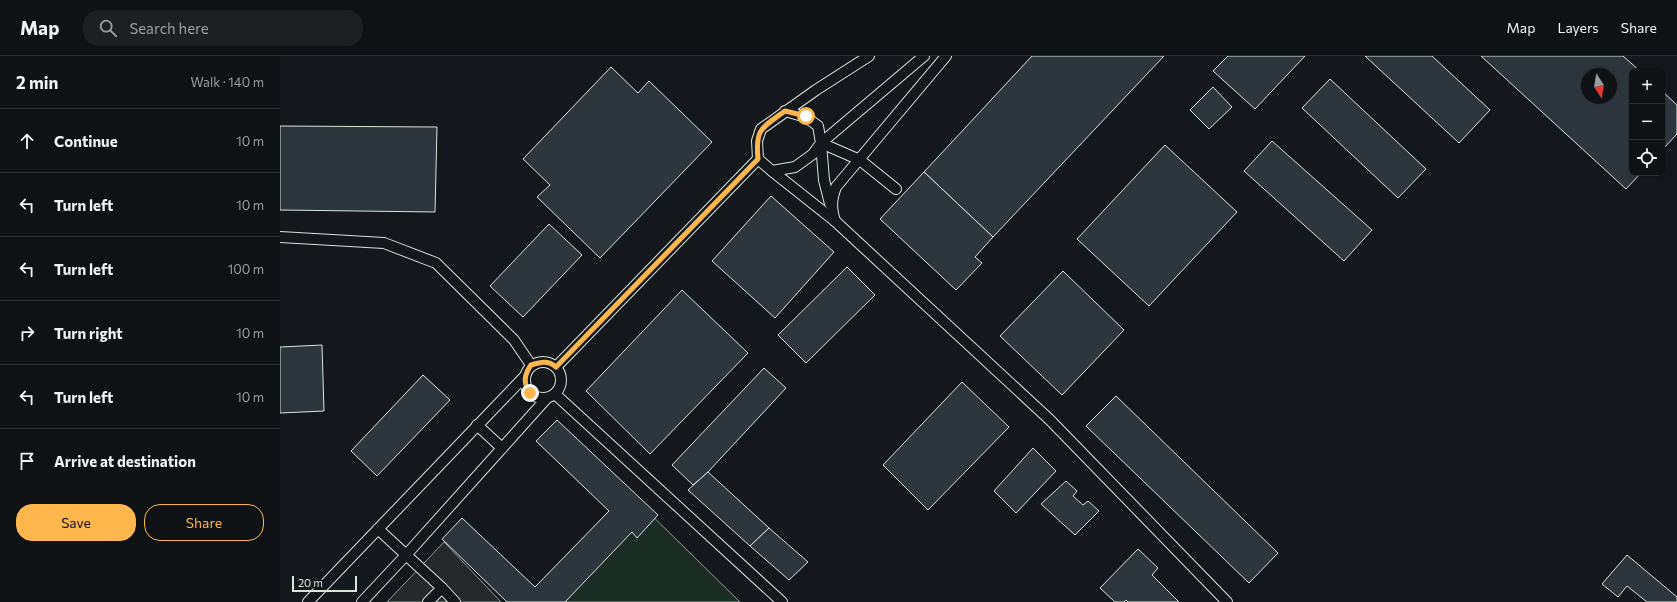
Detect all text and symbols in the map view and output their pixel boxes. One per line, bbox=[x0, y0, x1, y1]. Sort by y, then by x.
search box bbox=[83, 10, 363, 46]
text: Map bbox=[20, 16, 59, 39]
icon: search bbox=[97, 17, 119, 39]
text: Search here bbox=[129, 19, 209, 37]
text: Map bbox=[1507, 19, 1535, 36]
text: Layers bbox=[1557, 19, 1599, 36]
text: Share bbox=[1621, 19, 1657, 36]
north arrow bbox=[1581, 68, 1617, 104]
map controls bbox=[1629, 68, 1665, 176]
button: + bbox=[1629, 68, 1665, 104]
text: 2 min bbox=[16, 72, 58, 93]
text: Walk · 140 m bbox=[191, 74, 264, 90]
button: − bbox=[1629, 104, 1665, 140]
route start bbox=[797, 107, 815, 125]
icon: ahead bbox=[16, 130, 38, 152]
text: Continue bbox=[54, 132, 118, 150]
text: 10 m bbox=[236, 133, 264, 149]
button: locate bbox=[1629, 140, 1665, 176]
icon: left bbox=[16, 194, 38, 216]
text: Turn left bbox=[54, 196, 113, 214]
text: 10 m bbox=[236, 197, 264, 213]
icon: left bbox=[16, 258, 38, 280]
text: Turn left bbox=[54, 260, 113, 278]
text: 100 m bbox=[228, 261, 264, 277]
icon: right bbox=[16, 322, 38, 344]
text: Turn right bbox=[54, 324, 123, 342]
text: 10 m bbox=[236, 325, 264, 341]
route end bbox=[521, 384, 539, 402]
icon: left bbox=[16, 386, 38, 408]
text: Turn left bbox=[54, 388, 113, 406]
text: 10 m bbox=[236, 389, 264, 405]
icon: arrive bbox=[16, 450, 38, 472]
text: Arrive at destination bbox=[54, 452, 196, 470]
button: Save bbox=[16, 504, 136, 541]
button: Share bbox=[144, 504, 264, 541]
scale bar bbox=[292, 574, 357, 593]
text: 20 m bbox=[298, 576, 323, 589]

